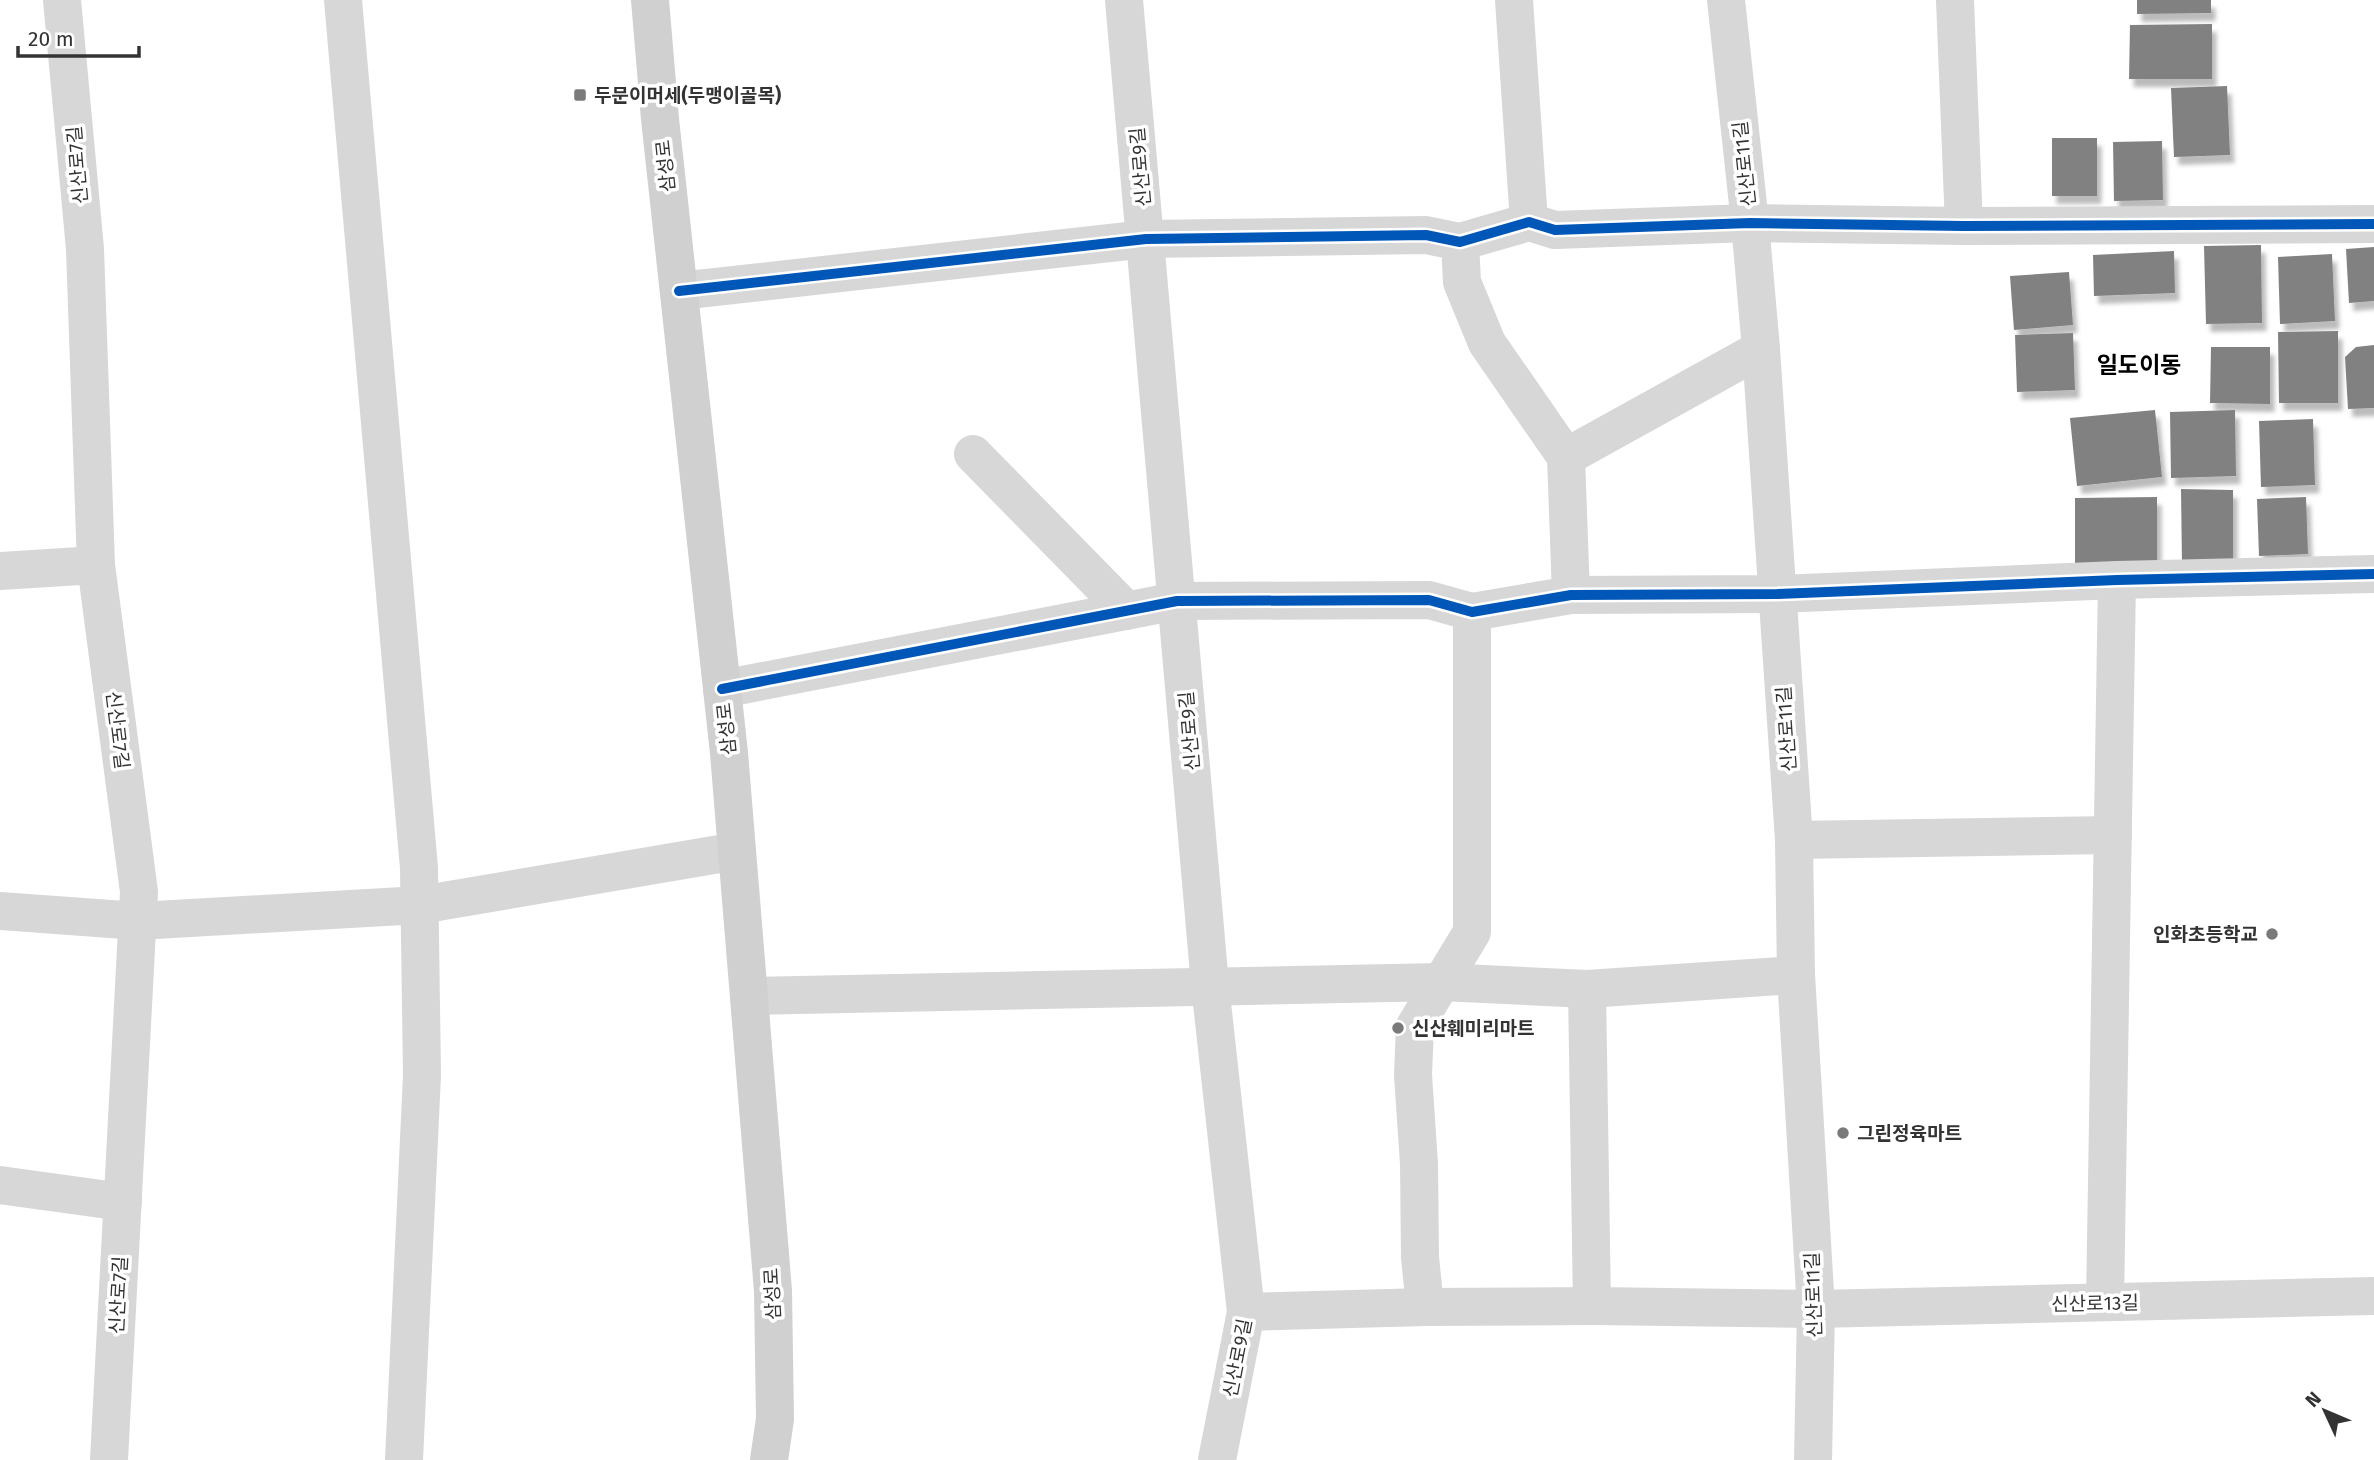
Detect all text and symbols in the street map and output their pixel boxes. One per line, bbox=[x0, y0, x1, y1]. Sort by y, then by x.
scale bar bbox=[18, 14, 138, 58]
text: 20 m bbox=[28, 26, 74, 52]
place label: 두문이머세(두맹이골목) bbox=[594, 84, 781, 107]
marker: 두문이머세(두맹이골목) bbox=[572, 87, 588, 103]
street label: 신산로11길 bbox=[1729, 120, 1760, 208]
street label: 신산로7길 bbox=[63, 125, 92, 205]
street label: 신산로9길 bbox=[1126, 126, 1155, 208]
street label: 삼성로 bbox=[651, 139, 680, 193]
district label: 일도이동 bbox=[2097, 351, 2181, 379]
street label: 신산로11길 bbox=[1772, 685, 1801, 773]
street label: 신산로7길 bbox=[101, 690, 134, 770]
street label: 신산로9길 bbox=[1175, 690, 1204, 772]
street label: 삼성로 bbox=[712, 702, 741, 756]
place label: 인화초등학교 bbox=[2153, 923, 2258, 946]
marker: 인화초등학교 bbox=[2264, 926, 2280, 942]
place label: 신산훼미리마트 bbox=[1412, 1017, 1534, 1040]
marker: 신산훼미리마트 bbox=[1390, 1020, 1406, 1036]
place label: 그린정육마트 bbox=[1857, 1122, 1962, 1145]
marker: 그린정육마트 bbox=[1835, 1125, 1851, 1141]
street label: 신산로11길 bbox=[1801, 1252, 1826, 1338]
street label: 신산로7길 bbox=[105, 1255, 132, 1335]
street label: 삼성로 bbox=[760, 1267, 785, 1321]
street label: 신산로13길 bbox=[2051, 1291, 2139, 1316]
street label: 신산로9길 bbox=[1219, 1317, 1256, 1400]
north arrow bbox=[2290, 1376, 2360, 1446]
text: N bbox=[2300, 1387, 2326, 1412]

